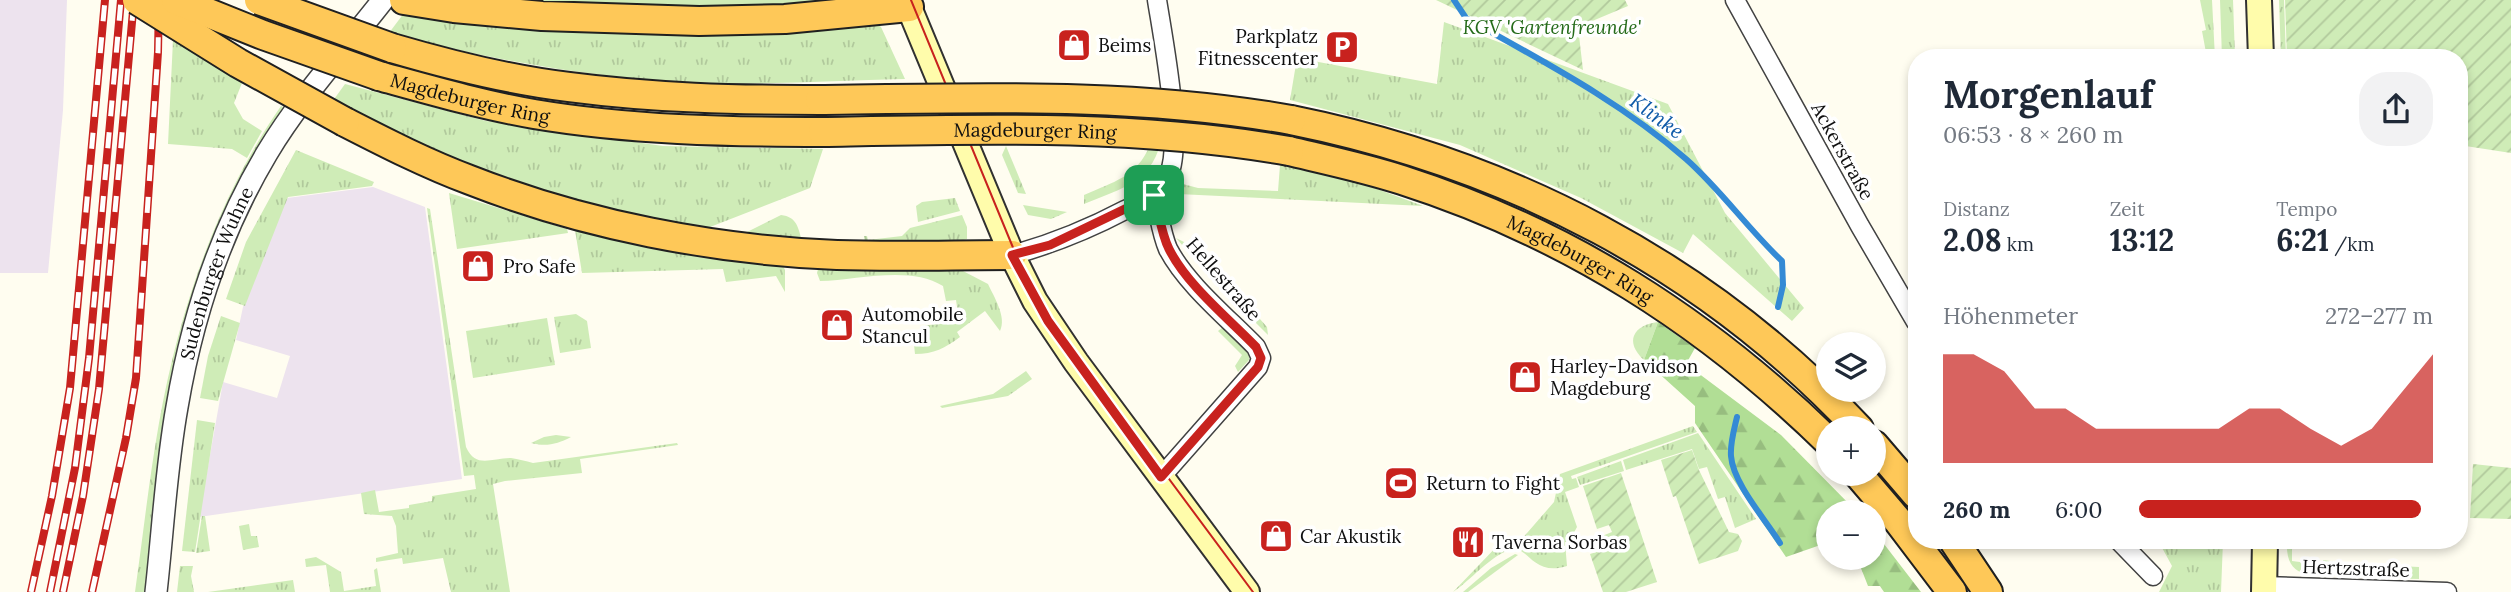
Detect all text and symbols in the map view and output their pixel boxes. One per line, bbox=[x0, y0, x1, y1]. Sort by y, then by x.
park label: KGV 'Gartenfreunde' bbox=[1463, 15, 1641, 39]
place label: Parkplatz Fitnesscenter bbox=[1198, 24, 1319, 70]
shop icon: Beims bbox=[1055, 26, 1093, 64]
parking icon: Parkplatz Fitnesscenter bbox=[1323, 28, 1361, 66]
place label: Beims bbox=[1098, 33, 1151, 57]
street label: Magdeburger Ring bbox=[388, 68, 552, 128]
text: Morgenlauf bbox=[1943, 70, 2153, 118]
button: share bbox=[2359, 72, 2433, 146]
water label: Klinke bbox=[1625, 87, 1689, 145]
street label: Ackerstraße bbox=[1806, 97, 1880, 204]
street label: Magdeburger Ring bbox=[953, 118, 1118, 144]
text: 06:53 · 8 × 260 m bbox=[1943, 120, 2123, 149]
pin bbox=[1124, 165, 1184, 225]
icon: arrive bbox=[1135, 176, 1173, 214]
street label: Sudenburger Wuhne bbox=[175, 183, 258, 362]
text: Distanz bbox=[1943, 197, 2010, 221]
text: Zeit bbox=[2110, 197, 2145, 221]
text: Tempo bbox=[2276, 197, 2337, 221]
street label: Magdeburger Ring bbox=[1503, 210, 1658, 309]
text: 2.08 bbox=[1943, 221, 2002, 259]
text: 13:12 bbox=[2110, 221, 2174, 259]
text: 6:21 bbox=[2276, 221, 2329, 259]
street label: Hellestraße bbox=[1181, 232, 1267, 326]
text: km bbox=[2002, 232, 2034, 256]
text: /km bbox=[2329, 232, 2375, 256]
shop icon: Pro Safe bbox=[459, 247, 497, 285]
place label: Pro Safe bbox=[503, 254, 576, 278]
text: Höhenmeter bbox=[1943, 301, 2078, 330]
text: 272–277 m bbox=[2325, 301, 2433, 330]
place label: Automobile Stancul bbox=[861, 302, 964, 348]
shop icon: Automobile Stancul bbox=[818, 306, 856, 344]
map controls bbox=[1816, 332, 1886, 570]
button: layers bbox=[1816, 332, 1886, 402]
place label: Harley-Davidson Magdeburg bbox=[1550, 354, 1698, 400]
shop icon: Harley-Davidson Magdeburg bbox=[1506, 358, 1544, 396]
button: + bbox=[1816, 416, 1886, 486]
sports icon: Return to Fight bbox=[1382, 464, 1420, 502]
place label: Return to Fight bbox=[1426, 471, 1561, 495]
text: 260 m bbox=[1943, 495, 2010, 524]
text: 6:00 bbox=[2055, 495, 2103, 524]
button: − bbox=[1816, 500, 1886, 570]
shop icon: Car Akustik bbox=[1257, 517, 1295, 555]
restaurant icon: Taverna Sorbas bbox=[1449, 523, 1487, 561]
place label: Car Akustik bbox=[1300, 524, 1402, 548]
place label: Taverna Sorbas bbox=[1492, 530, 1628, 554]
street label: Hertzstraße bbox=[2302, 554, 2410, 582]

